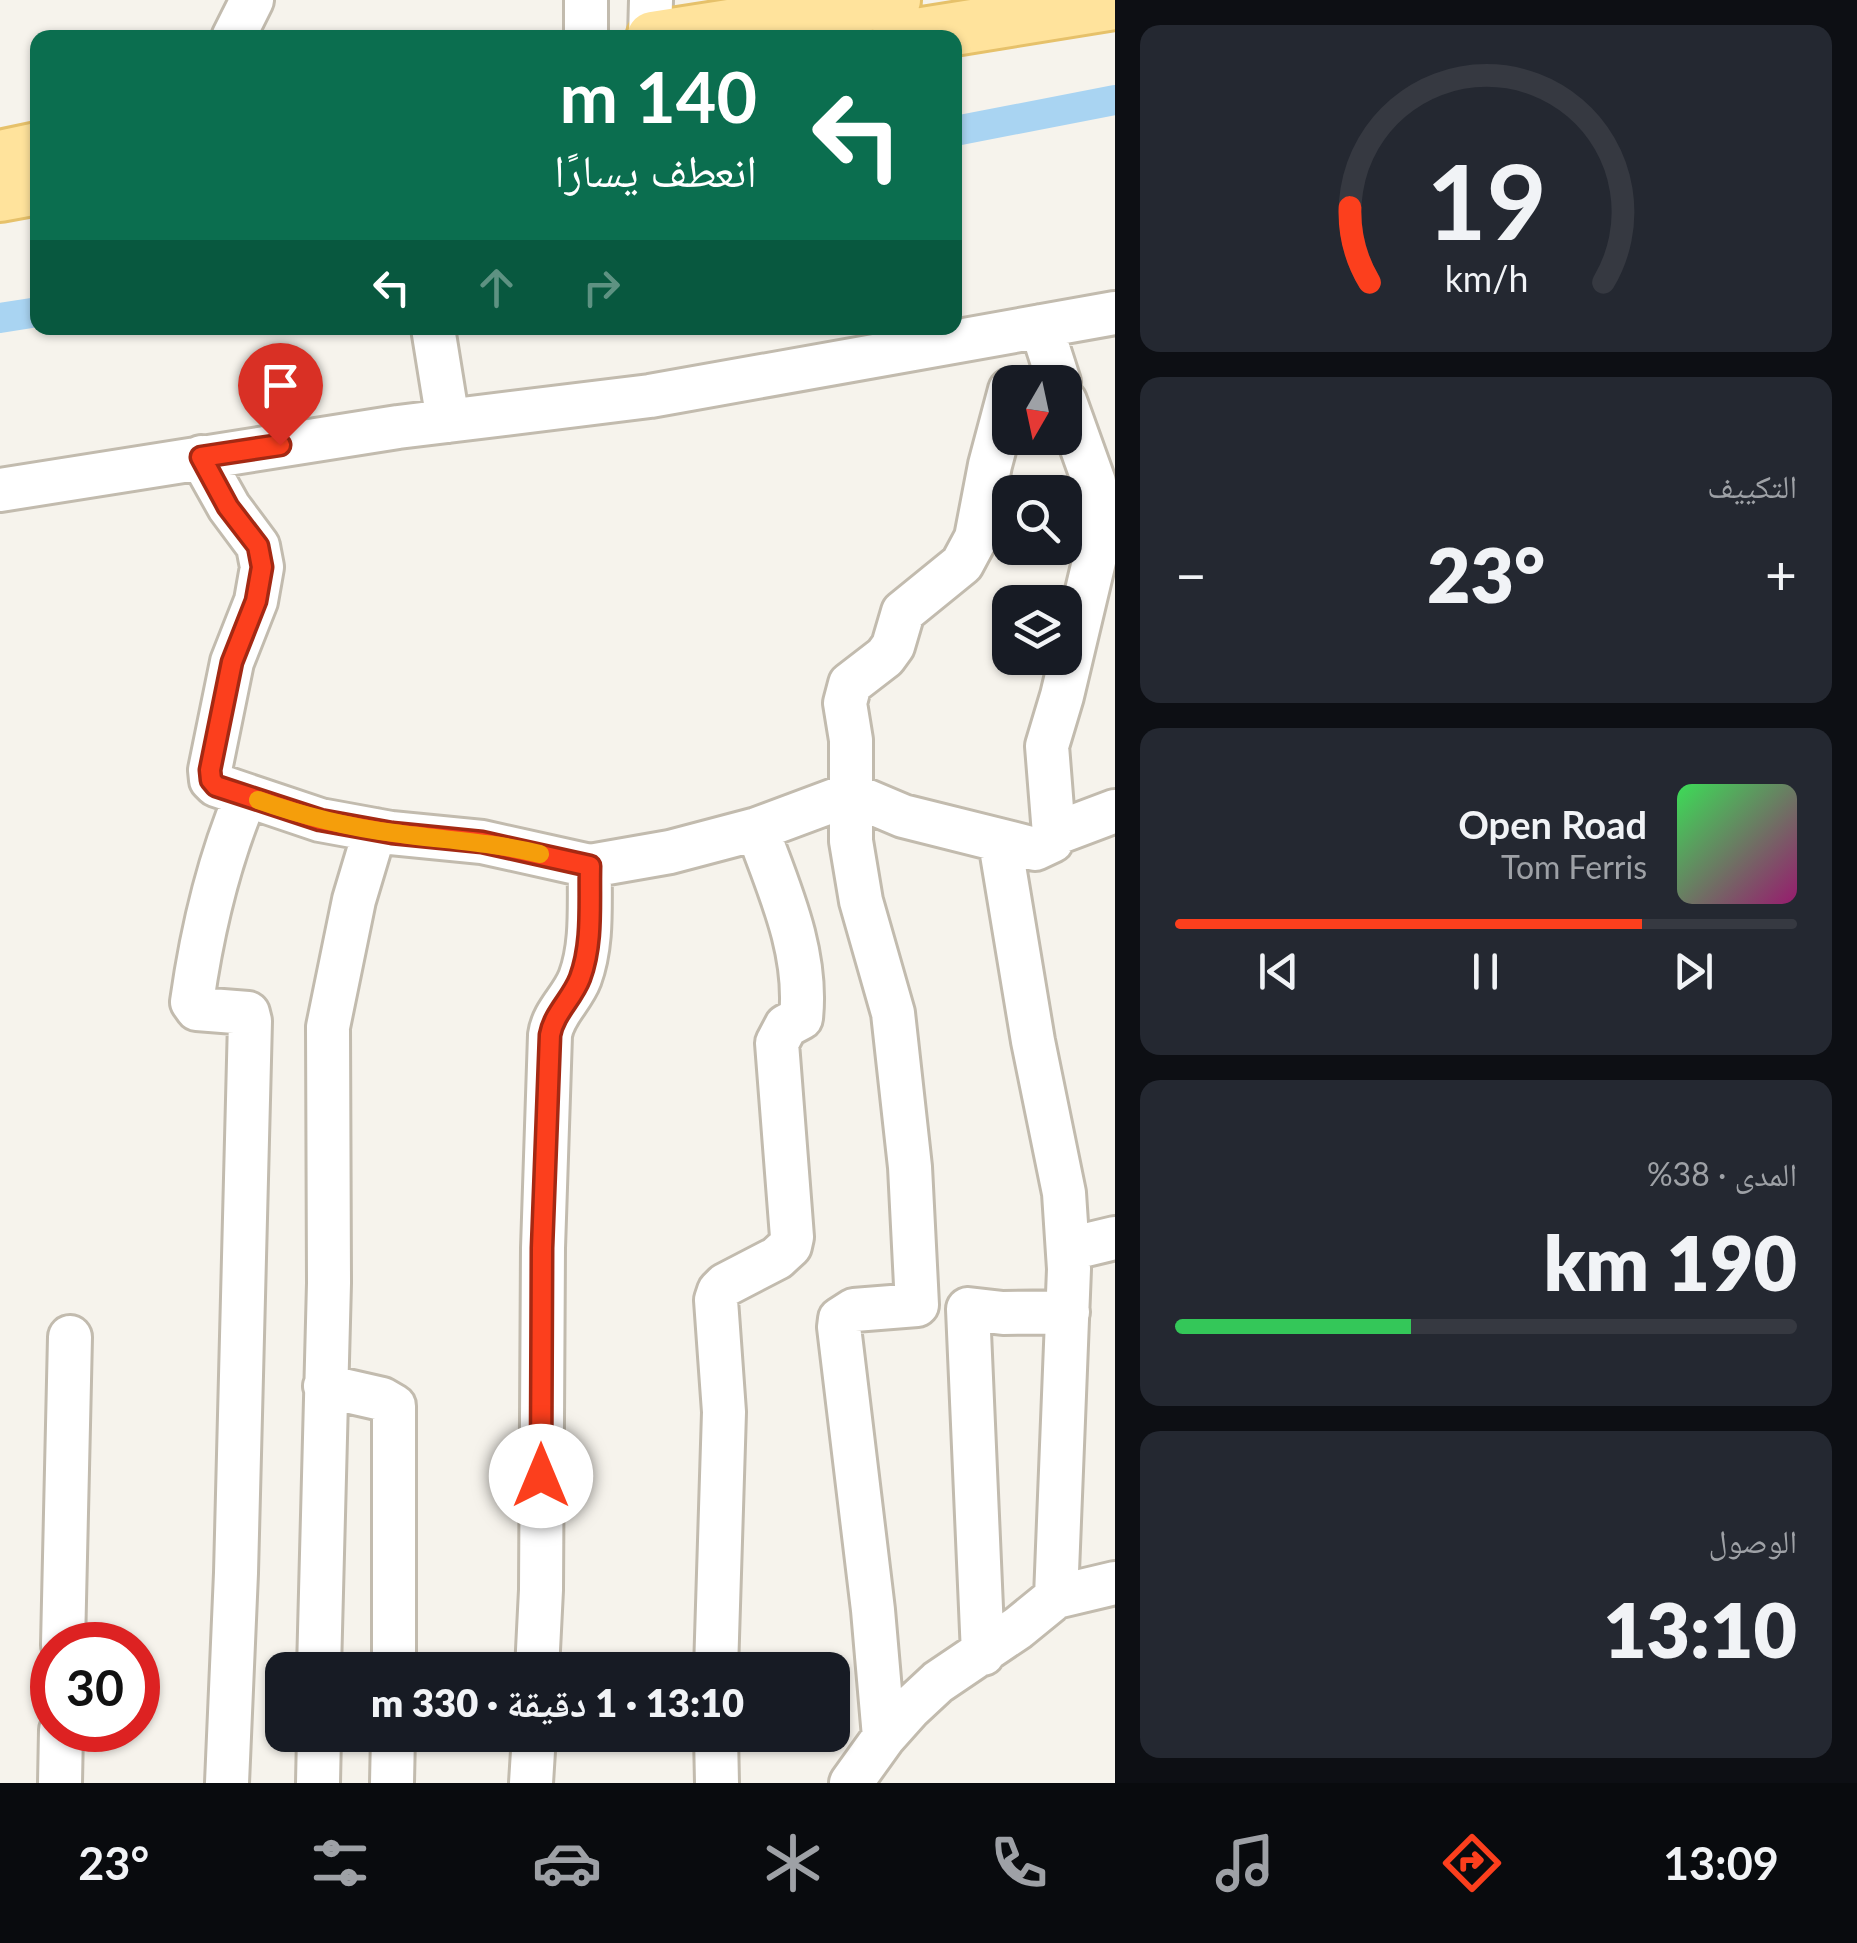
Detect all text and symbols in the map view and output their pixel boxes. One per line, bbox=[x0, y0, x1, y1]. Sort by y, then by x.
text: 140 m bbox=[560, 54, 757, 138]
icon: left bbox=[792, 70, 922, 200]
text: 19 bbox=[1426, 137, 1546, 262]
text: انعطف يسارًا bbox=[554, 143, 757, 197]
text: km/h bbox=[1444, 257, 1528, 300]
icon: left bbox=[364, 260, 419, 315]
icon: ahead bbox=[469, 260, 524, 315]
icon: right bbox=[574, 260, 629, 315]
pin bbox=[238, 343, 323, 446]
icon: arrive bbox=[253, 358, 308, 413]
north arrow bbox=[992, 365, 1082, 455]
map controls bbox=[992, 365, 1082, 675]
text: التكييف bbox=[1707, 466, 1797, 505]
button: search bbox=[992, 475, 1082, 565]
text: 23° bbox=[1427, 529, 1545, 619]
text: − bbox=[1175, 541, 1207, 607]
text: + bbox=[1765, 541, 1797, 607]
button: layers bbox=[992, 585, 1082, 675]
text: Open Road bbox=[1458, 801, 1647, 847]
text: Tom Ferris bbox=[1501, 847, 1647, 886]
icon: previous bbox=[1251, 944, 1306, 999]
icon: pause bbox=[1458, 944, 1513, 999]
icon: next bbox=[1666, 944, 1721, 999]
text: المدى · 38% bbox=[1647, 1154, 1797, 1193]
text: 190 km bbox=[1543, 1217, 1797, 1307]
position arrow bbox=[489, 1424, 593, 1528]
text: الوصول bbox=[1708, 1521, 1797, 1560]
text: 13:10 bbox=[1603, 1584, 1797, 1674]
speed limit sign: 30 bbox=[30, 1622, 160, 1752]
text: 13:10 · 1 دقيقة · 330 m bbox=[371, 1679, 744, 1725]
icon: filters bbox=[305, 1828, 375, 1898]
icon: car bbox=[532, 1828, 602, 1898]
icon: climate bbox=[758, 1828, 828, 1898]
icon: phone bbox=[984, 1828, 1054, 1898]
icon: music bbox=[1210, 1828, 1280, 1898]
icon: directions bbox=[1437, 1828, 1507, 1898]
text: 23° bbox=[78, 1836, 149, 1890]
text: 13:09 bbox=[1663, 1836, 1779, 1890]

